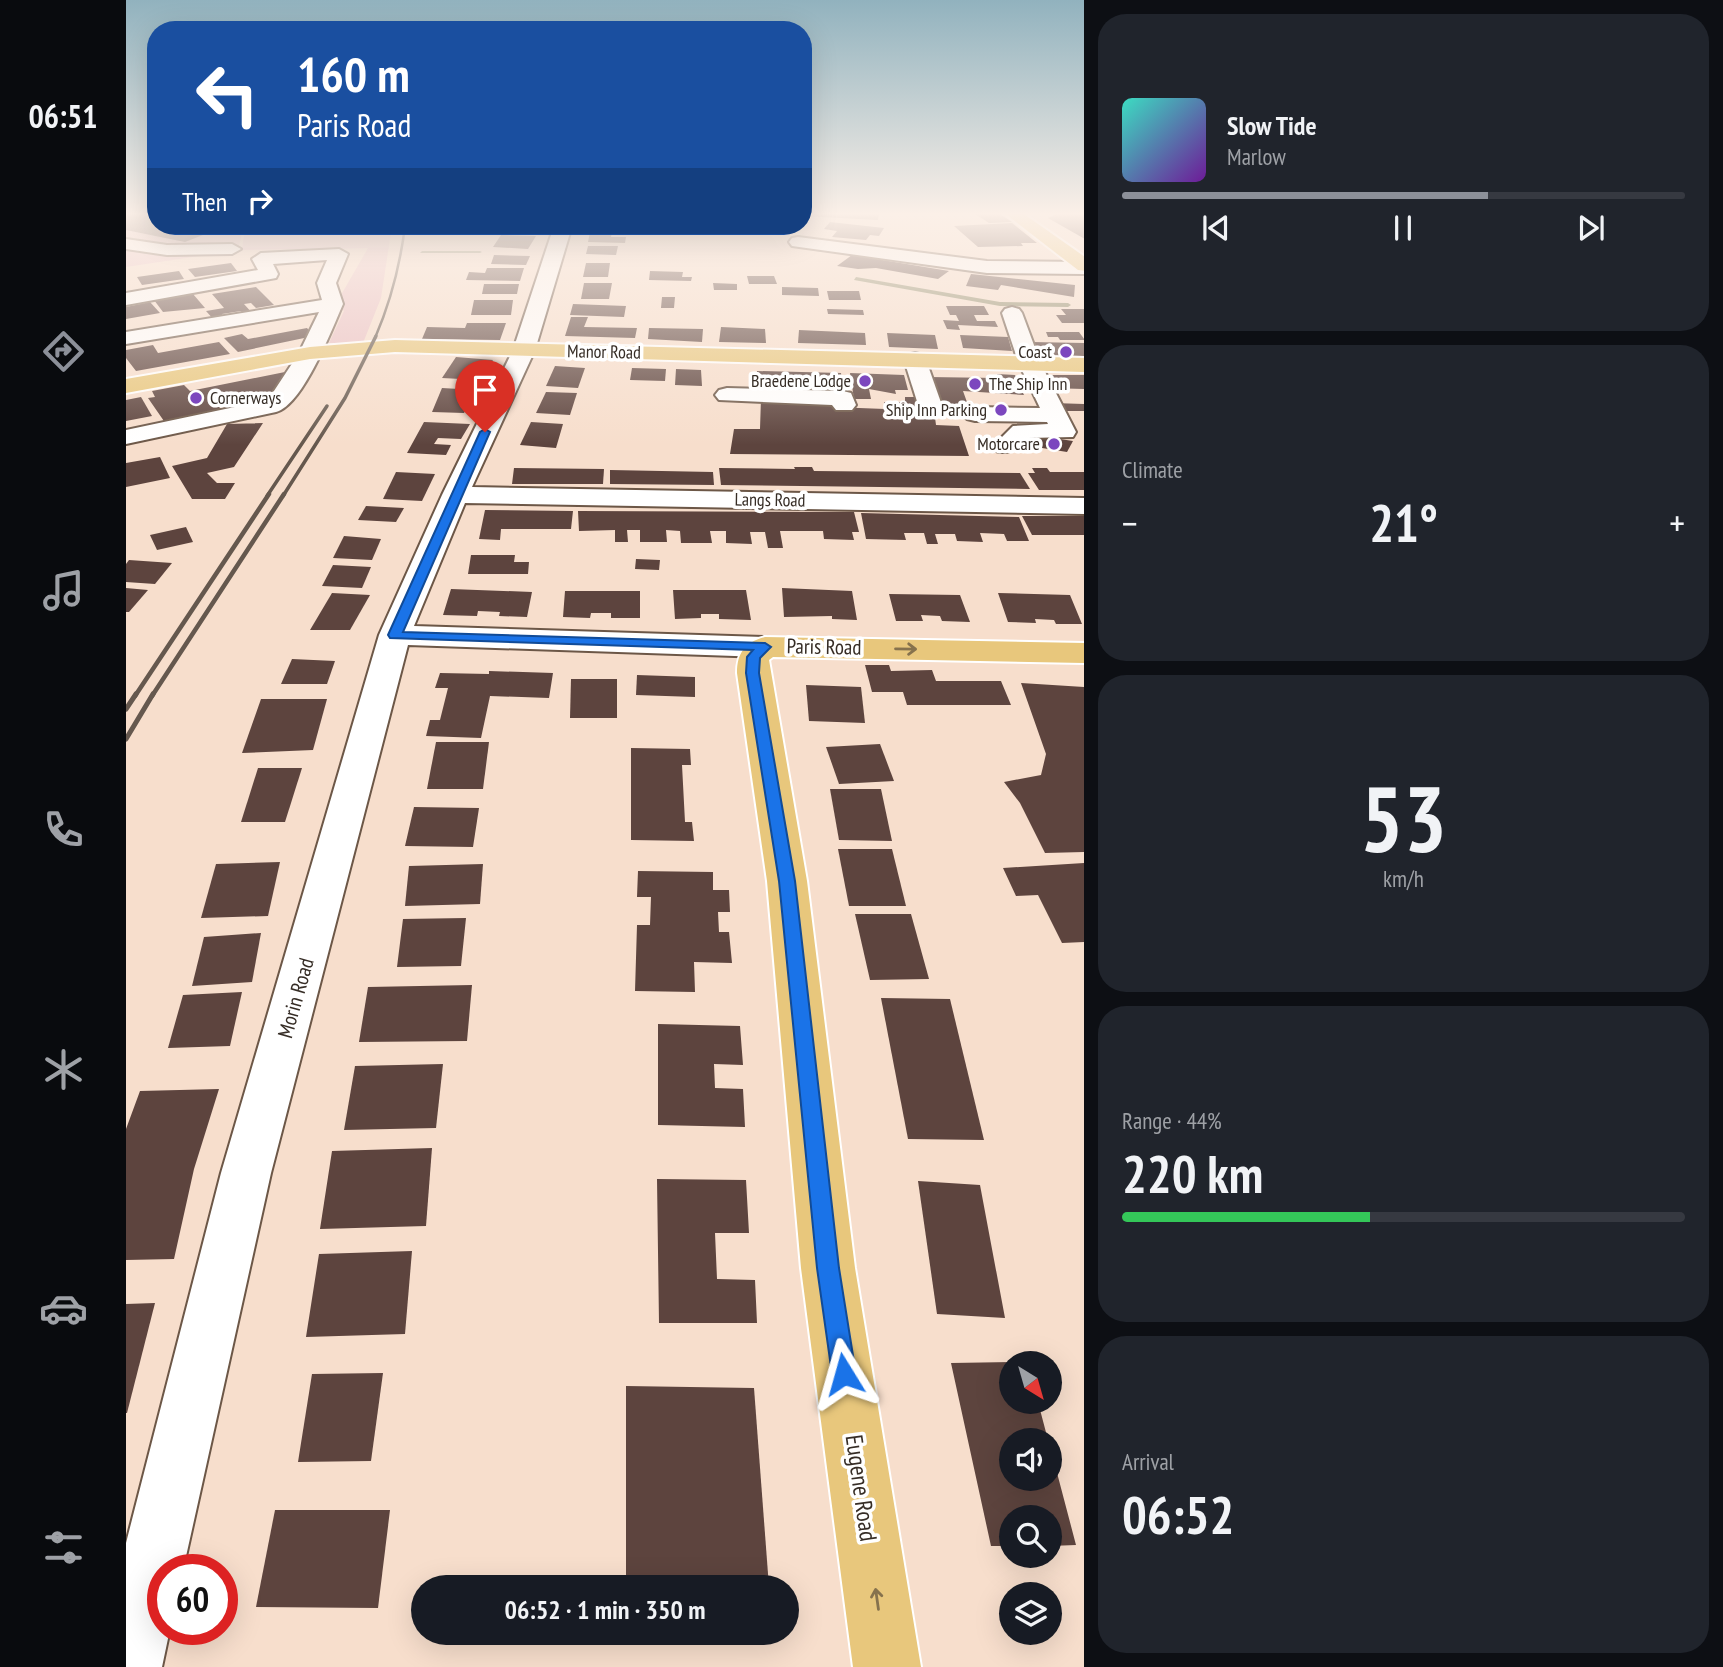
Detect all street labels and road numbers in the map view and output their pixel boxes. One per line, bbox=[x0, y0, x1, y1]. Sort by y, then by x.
street label: Manor Road bbox=[567, 339, 641, 364]
street label: Langs Road bbox=[734, 487, 806, 512]
street label: Paris Road bbox=[786, 632, 862, 661]
street label: Morin Road bbox=[271, 955, 320, 1041]
street label: Eugene Road bbox=[839, 1433, 884, 1543]

